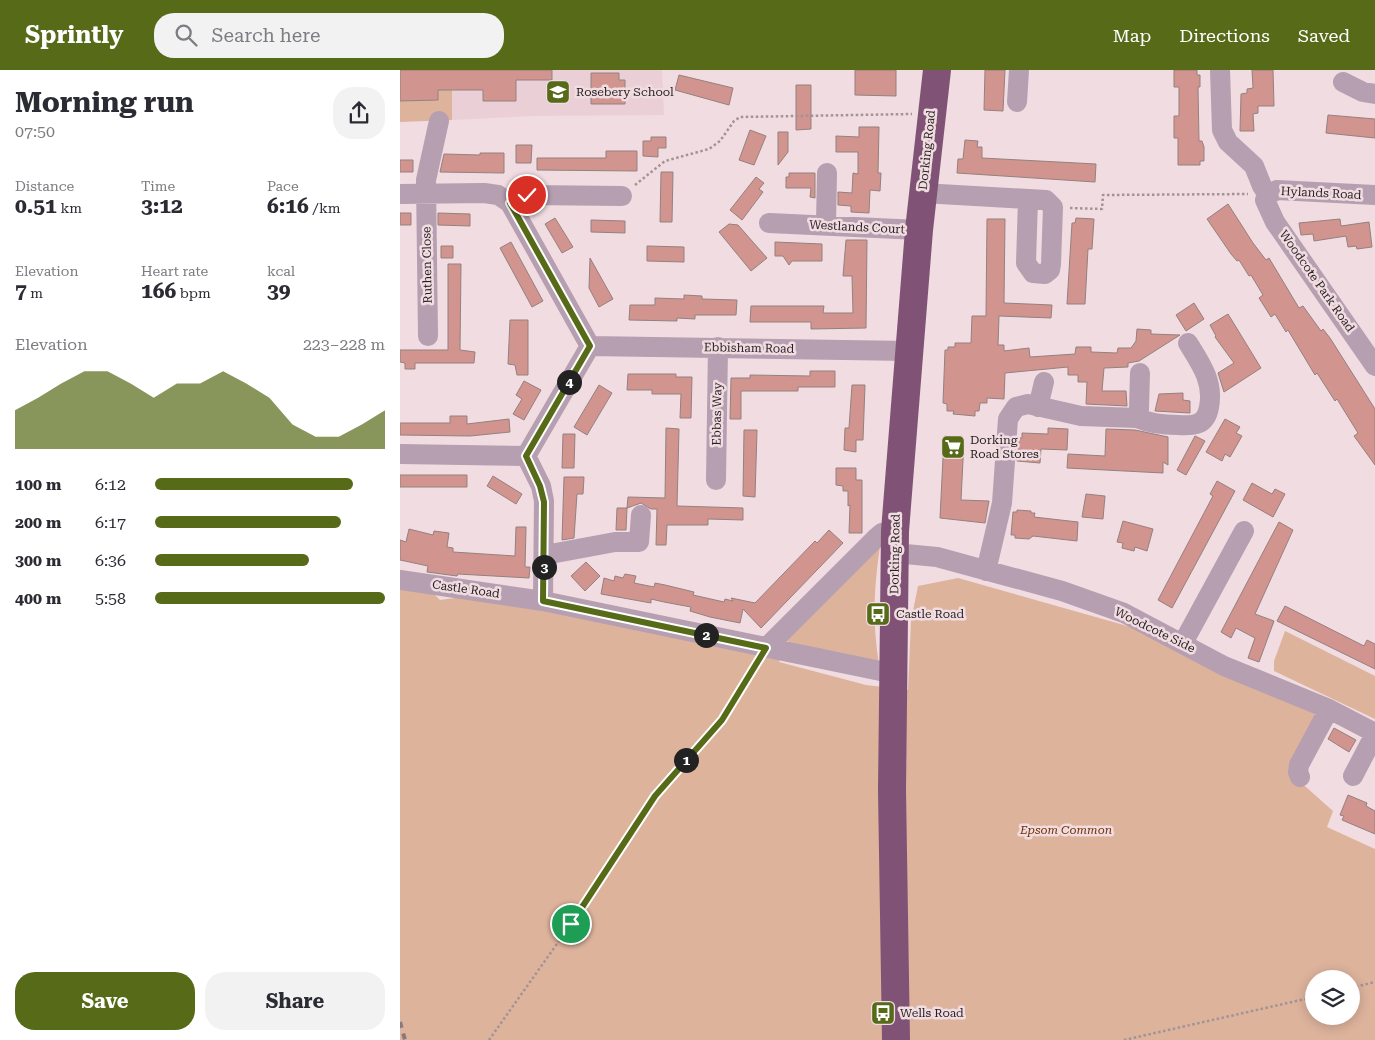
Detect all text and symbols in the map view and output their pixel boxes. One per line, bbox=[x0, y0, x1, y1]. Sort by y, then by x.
search box bbox=[154, 13, 504, 58]
text: Sprintly bbox=[25, 21, 124, 49]
icon: search bbox=[172, 21, 200, 49]
text: Search here bbox=[212, 24, 320, 47]
text: Map bbox=[1113, 25, 1151, 46]
text: Directions bbox=[1179, 25, 1270, 46]
text: Saved bbox=[1298, 25, 1350, 46]
school or university icon: Rosebery School bbox=[545, 79, 571, 105]
place label: Rosebery School bbox=[576, 85, 674, 99]
text: Morning run bbox=[15, 86, 194, 119]
button: share bbox=[333, 87, 385, 139]
street label: Dorking Road bbox=[916, 109, 938, 191]
text: 07:50 bbox=[15, 122, 55, 141]
pin bbox=[506, 174, 548, 216]
text: Distance bbox=[15, 178, 74, 194]
text: Time bbox=[141, 178, 175, 194]
text: Pace bbox=[267, 178, 299, 194]
icon: check bbox=[513, 181, 541, 209]
street label: Hylands Road bbox=[1280, 184, 1362, 202]
text: 0.51 bbox=[15, 194, 57, 218]
text: 3:12 bbox=[141, 194, 183, 218]
text: 6:16 bbox=[267, 194, 309, 218]
text: km bbox=[57, 200, 82, 216]
text: /km bbox=[309, 200, 341, 216]
street label: Westlands Court bbox=[809, 217, 906, 237]
street label: Ruthen Close bbox=[419, 226, 435, 304]
street label: Woodcote Park Road bbox=[1277, 227, 1358, 335]
text: Elevation bbox=[15, 263, 78, 279]
text: Heart rate bbox=[141, 263, 208, 279]
text: kcal bbox=[267, 263, 295, 279]
text: 7 bbox=[15, 279, 27, 303]
text: 166 bbox=[141, 279, 176, 303]
text: 39 bbox=[267, 279, 291, 303]
text: m bbox=[27, 285, 43, 301]
text: bpm bbox=[176, 285, 211, 301]
text: Elevation bbox=[15, 335, 88, 354]
text: 223–228 m bbox=[303, 335, 385, 354]
street label: Ebbisham Road bbox=[704, 340, 795, 356]
pin: 4 bbox=[556, 370, 582, 394]
text: 4 bbox=[566, 374, 573, 390]
street label: Ebbas Way bbox=[709, 381, 725, 446]
place label: Dorking Road Stores bbox=[970, 433, 1039, 461]
supermarket icon: Dorking Road Stores bbox=[940, 434, 966, 460]
text: 100 m bbox=[15, 475, 61, 494]
text: 6:12 bbox=[95, 475, 126, 494]
text: 200 m bbox=[15, 513, 61, 532]
text: 6:17 bbox=[95, 513, 126, 532]
street label: Dorking Road bbox=[887, 514, 903, 594]
text: 300 m bbox=[15, 551, 61, 570]
text: 6:36 bbox=[95, 551, 126, 570]
pin: 3 bbox=[532, 554, 556, 580]
text: 3 bbox=[541, 559, 548, 575]
street label: Castle Road bbox=[431, 577, 501, 601]
text: 400 m bbox=[15, 589, 61, 608]
text: 5:58 bbox=[95, 589, 126, 608]
bus stop icon: Castle Road bbox=[865, 601, 891, 627]
street label: Woodcote Side bbox=[1112, 604, 1198, 656]
place label: Castle Road bbox=[896, 607, 964, 621]
pin: 2 bbox=[694, 622, 718, 648]
text: 2 bbox=[703, 627, 710, 643]
pin: 1 bbox=[674, 748, 698, 772]
text: 1 bbox=[683, 752, 690, 768]
park label: Epsom Common bbox=[1019, 823, 1112, 837]
pin bbox=[550, 903, 592, 945]
icon: arrive bbox=[557, 910, 585, 938]
map controls bbox=[1305, 970, 1360, 1025]
button: layers bbox=[1305, 970, 1360, 1025]
button: Save bbox=[15, 972, 195, 1030]
button: Share bbox=[205, 972, 385, 1030]
bus stop icon: Wells Road bbox=[870, 1000, 896, 1026]
place label: Wells Road bbox=[900, 1006, 964, 1020]

